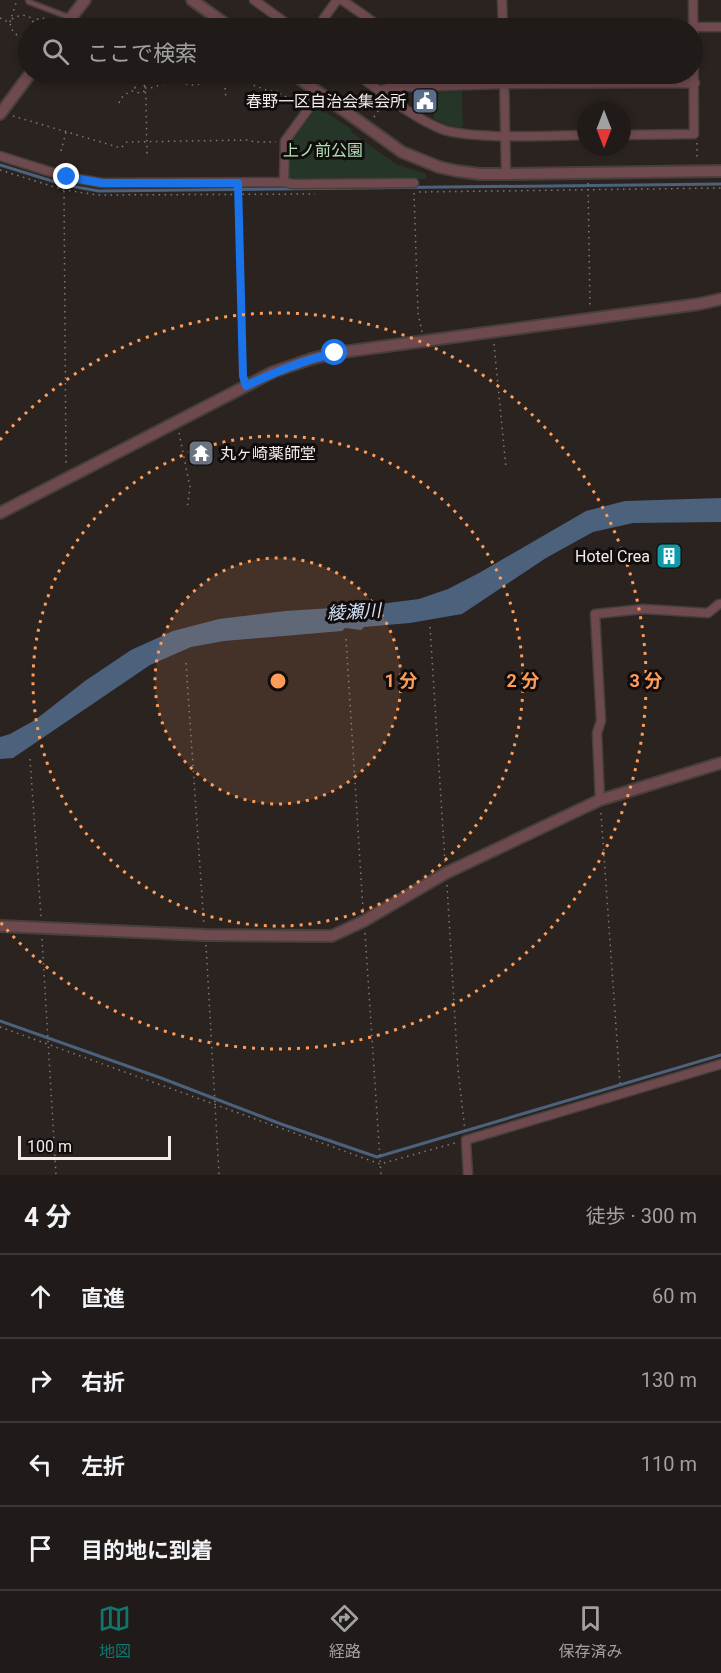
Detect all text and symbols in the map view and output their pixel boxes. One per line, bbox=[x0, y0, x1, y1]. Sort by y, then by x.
search box bbox=[18, 18, 703, 84]
icon: search bbox=[39, 35, 72, 68]
text: ここで検索 bbox=[87, 41, 197, 66]
public building icon: 春野一区自治会集会所 bbox=[410, 86, 440, 116]
place label: 春野一区自治会集会所 bbox=[246, 92, 406, 111]
north arrow bbox=[577, 102, 631, 156]
park label: 上ノ前公園 bbox=[283, 141, 363, 160]
route end bbox=[53, 163, 79, 189]
route start bbox=[321, 339, 347, 365]
temple icon: 丸ヶ崎薬師堂 bbox=[186, 438, 216, 468]
place label: 丸ヶ崎薬師堂 bbox=[220, 444, 316, 463]
building icon: Hotel Crea bbox=[654, 541, 684, 571]
place label: Hotel Crea bbox=[575, 547, 650, 566]
water label: 綾瀬川 bbox=[326, 599, 383, 623]
text: 1 分 bbox=[385, 670, 417, 691]
text: 2 分 bbox=[507, 670, 539, 691]
text: 3 分 bbox=[630, 670, 662, 691]
centre of rings bbox=[268, 671, 288, 691]
scale bar bbox=[18, 1133, 171, 1160]
text: 100 m bbox=[27, 1137, 72, 1156]
text: 4 分 bbox=[24, 1202, 71, 1232]
text: 徒歩 · 300 m bbox=[586, 1204, 697, 1228]
icon: ahead bbox=[24, 1280, 57, 1313]
text: 60 m bbox=[652, 1284, 697, 1308]
text: 直進 bbox=[81, 1286, 125, 1311]
icon: right bbox=[24, 1364, 57, 1397]
text: 130 m bbox=[641, 1368, 697, 1392]
text: 右折 bbox=[81, 1370, 125, 1395]
icon: left bbox=[24, 1448, 57, 1481]
text: 110 m bbox=[641, 1452, 697, 1476]
text: 左折 bbox=[81, 1454, 125, 1479]
icon: arrive bbox=[24, 1532, 57, 1565]
text: 目的地に到着 bbox=[81, 1538, 213, 1563]
tab: 地図 bbox=[98, 1602, 131, 1662]
tab: 経路 bbox=[328, 1602, 361, 1662]
tab: 保存済み bbox=[558, 1602, 622, 1662]

